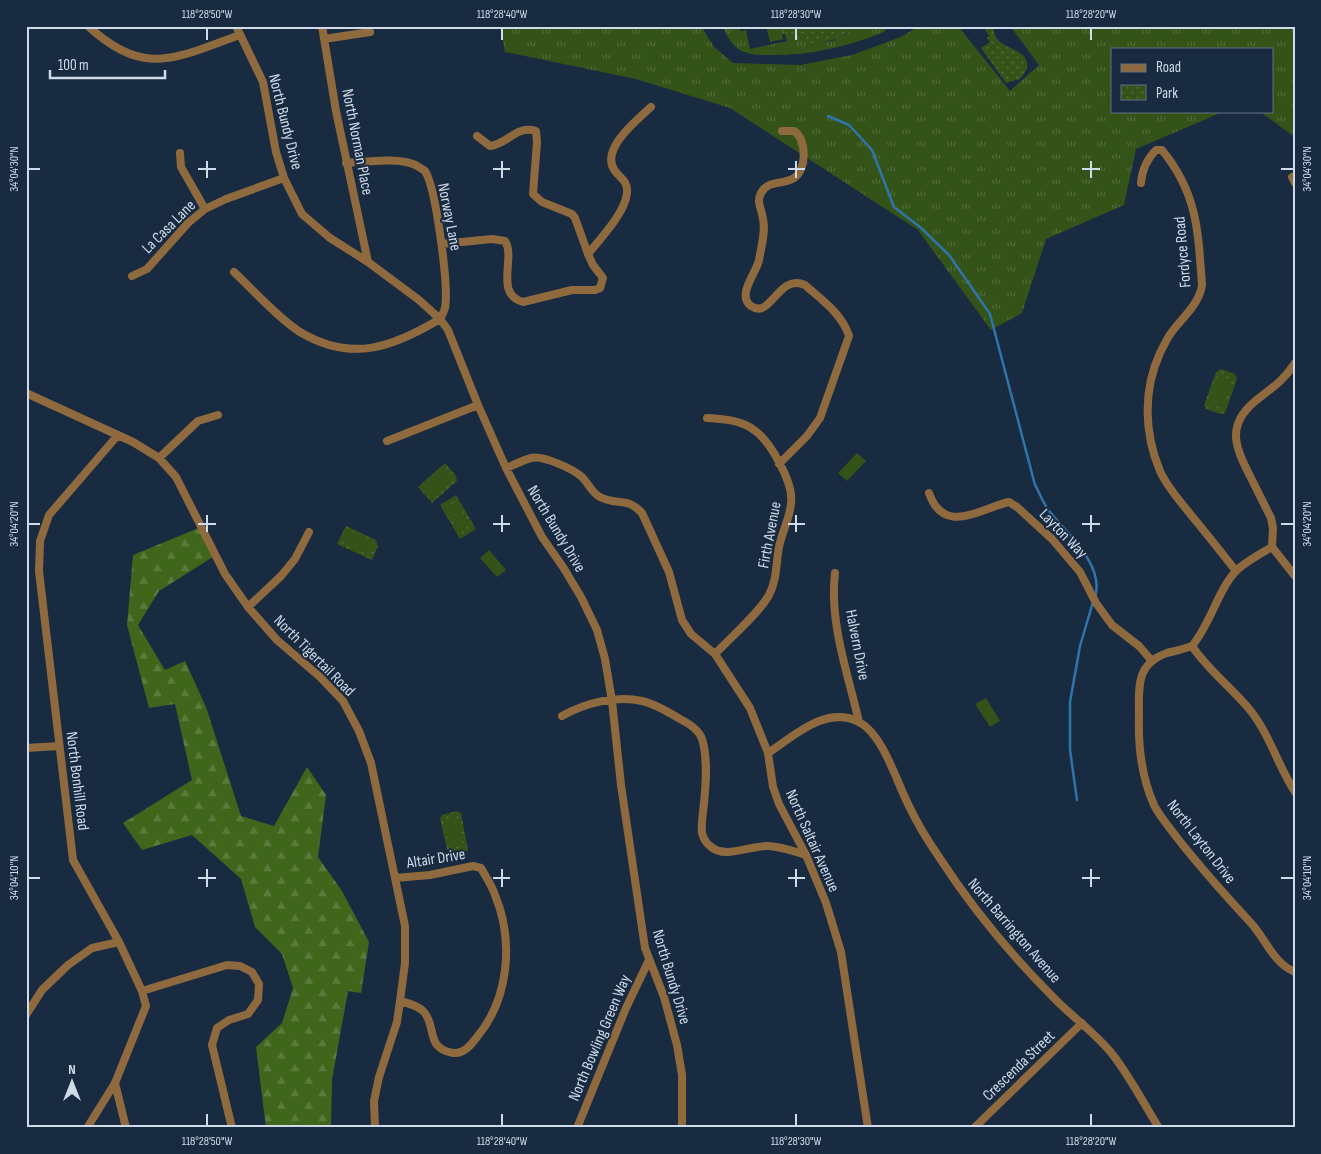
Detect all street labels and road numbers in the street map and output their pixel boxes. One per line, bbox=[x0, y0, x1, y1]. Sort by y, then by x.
street label: North Bundy Drive bbox=[264, 72, 306, 172]
street label: North Norman Place bbox=[337, 87, 377, 197]
street label: Norway Lane bbox=[433, 182, 465, 252]
street label: La Casa Lane bbox=[138, 196, 200, 258]
street label: Fordyce Road bbox=[1170, 216, 1196, 288]
street label: North Bundy Drive bbox=[523, 482, 589, 576]
street label: Firth Avenue bbox=[754, 500, 786, 570]
street label: Layton Way bbox=[1035, 505, 1091, 563]
street label: Halvern Drive bbox=[841, 608, 873, 682]
street label: North Tigertail Road bbox=[269, 611, 359, 701]
street label: North Bonhill Road bbox=[62, 730, 92, 832]
street label: North Saltair Avenue bbox=[781, 787, 843, 895]
street label: North Layton Drive bbox=[1162, 796, 1240, 888]
street label: Altair Drive bbox=[404, 845, 467, 873]
street label: North Barrington Avenue bbox=[963, 875, 1065, 987]
street label: North Bundy Drive bbox=[648, 927, 694, 1027]
street label: North Bowling Green Way bbox=[565, 972, 635, 1104]
street label: Crescenda Street bbox=[979, 1027, 1059, 1105]

